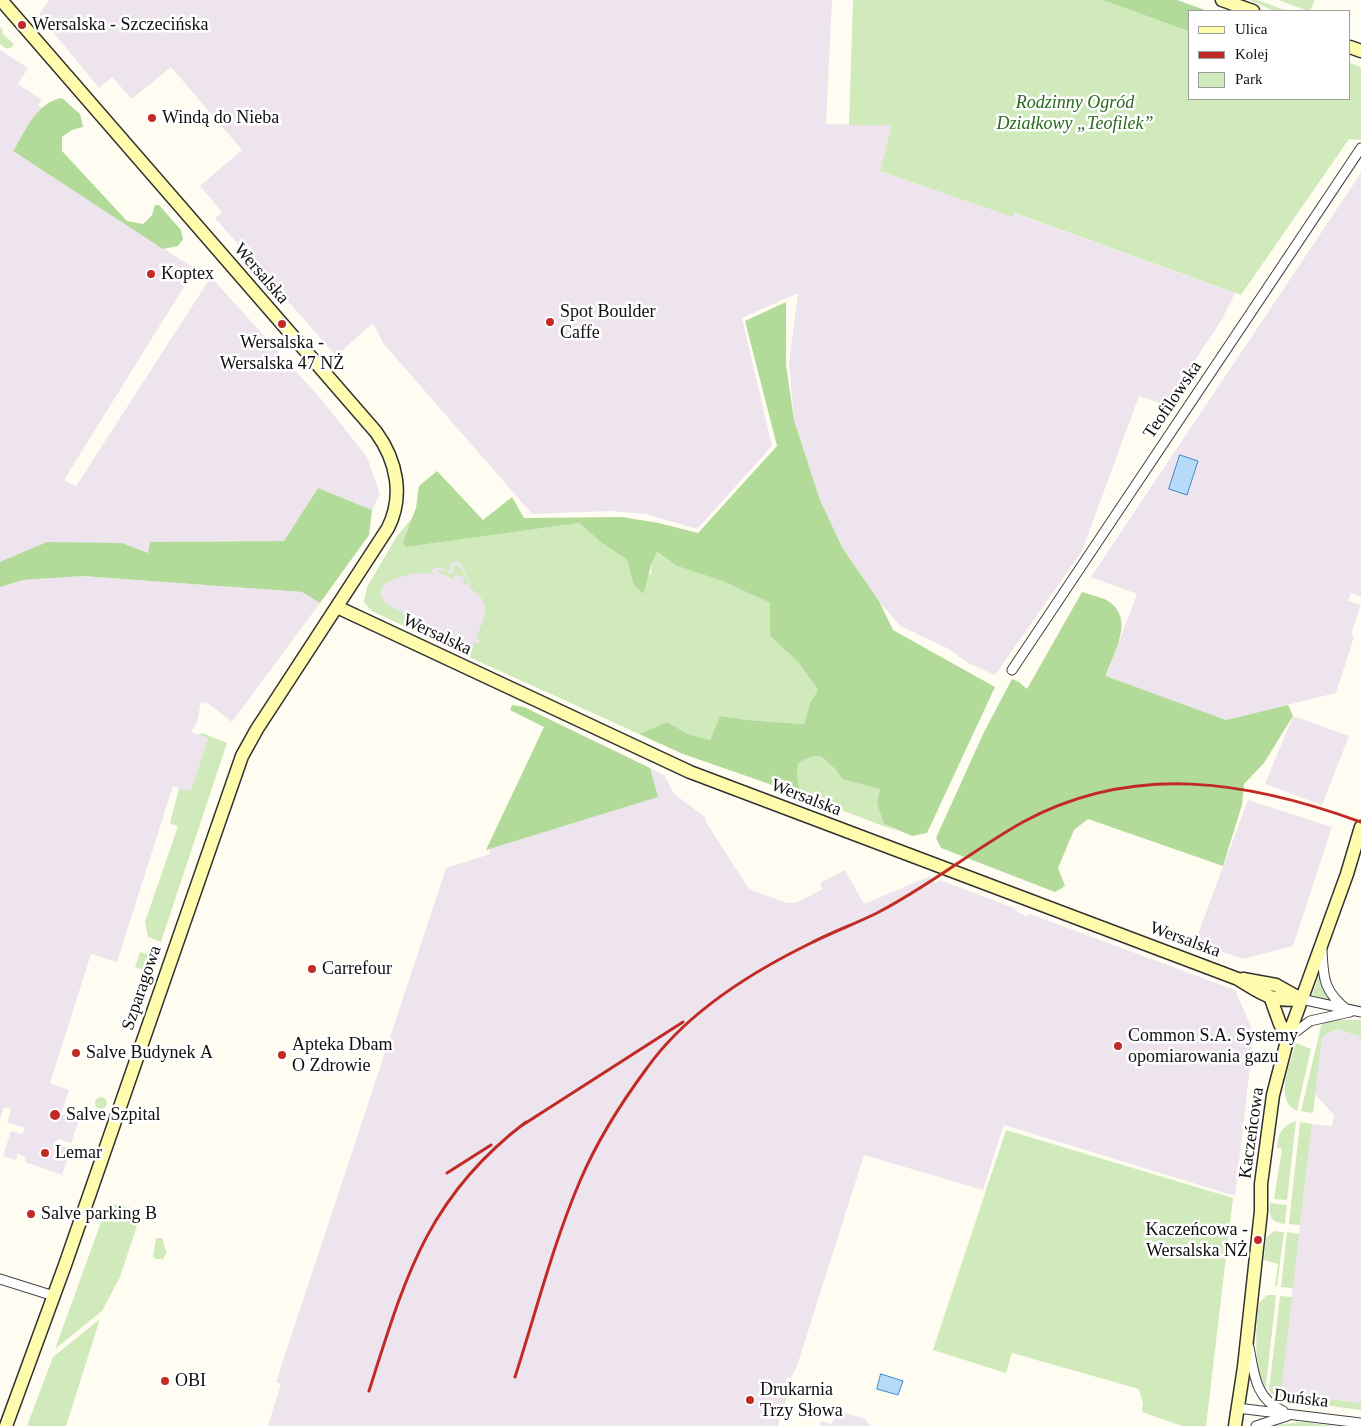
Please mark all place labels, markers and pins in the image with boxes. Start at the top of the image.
place label: Wersalska - Szczecińska [32,14,208,36]
marker: Wersalska - Szczecińska [16,19,28,31]
place label: Windą do Nieba [162,107,279,129]
marker: Windą do Nieba [146,112,158,124]
place label: Koptex [161,263,214,285]
marker: Koptex [145,268,157,280]
place label: Spot Boulder Caffe [560,301,656,344]
marker: Spot Boulder Caffe [544,316,556,328]
marker: Wersalska - Wersalska 47 NŻ [276,318,288,330]
place label: Wersalska - Wersalska 47 NŻ [220,332,344,374]
place label: Carrefour [322,958,392,980]
marker: Carrefour [306,963,318,975]
place label: Common S.A. Systemy opomiarowania gazu [1128,1025,1298,1068]
place label: Apteka Dbam O Zdrowie [292,1034,392,1076]
marker: Common S.A. Systemy opomiarowania gazu [1112,1040,1124,1052]
place label: Salve Budynek A [86,1042,213,1064]
marker: Salve Budynek A [70,1047,82,1059]
marker: Apteka Dbam O Zdrowie [276,1049,288,1061]
place label: Salve Szpital [66,1104,160,1126]
marker: Salve Szpital [48,1108,62,1122]
place label: Lemar [55,1142,102,1164]
marker: Lemar [39,1147,51,1159]
place label: Salve parking B [41,1203,157,1225]
marker: Salve parking B [25,1208,37,1220]
place label: Kaczeńcowa - Wersalska NŻ [1146,1219,1248,1262]
marker: Kaczeńcowa - Wersalska NŻ [1252,1234,1264,1246]
place label: OBI [175,1370,206,1392]
marker: OBI [159,1375,171,1387]
place label: Drukarnia Trzy Słowa [760,1379,843,1422]
marker: Drukarnia Trzy Słowa [744,1394,756,1406]

